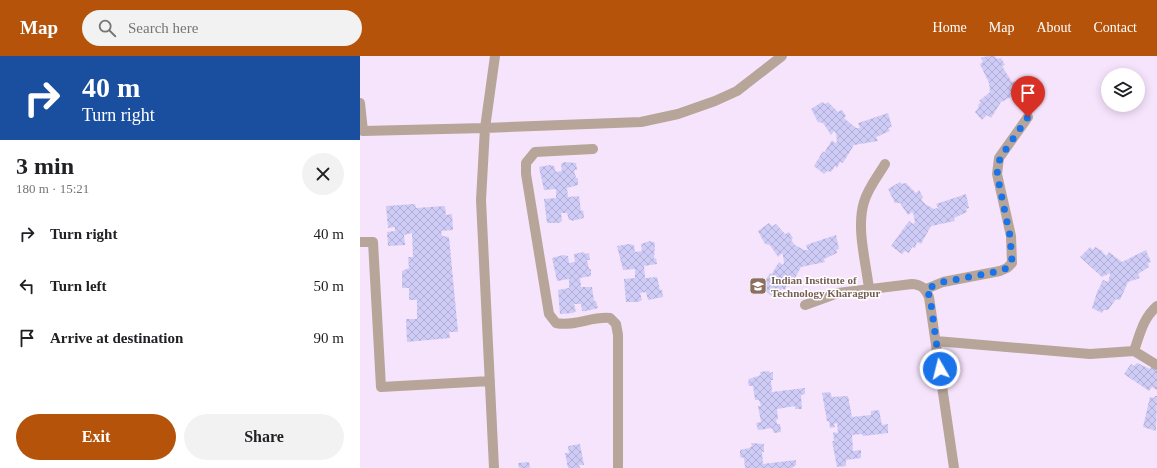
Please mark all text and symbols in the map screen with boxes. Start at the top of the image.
search box [82,10,362,46]
text: Map [20,17,58,38]
icon: search [96,17,118,39]
text: Search here [128,20,198,36]
text: Home [933,20,967,35]
text: Map [989,20,1014,35]
text: About [1036,20,1071,35]
text: Contact [1093,20,1137,35]
map controls [1101,68,1145,112]
button: layers [1101,68,1145,112]
icon: right [16,72,68,124]
text: 40 m [82,72,140,103]
pin [1011,76,1045,117]
icon: arrive [1017,82,1039,104]
text: Turn right [82,105,155,125]
text: 3 min [16,153,74,179]
button: close [302,153,344,195]
text: 180 m · 15:21 [16,181,89,196]
icon: right [16,223,38,245]
text: Turn right [50,226,117,242]
text: 40 m [314,226,344,242]
place label: Indian Institute of Technology Kharagpur [771,274,880,299]
icon: left [16,275,38,297]
school or university icon: Indian Institute of Technology Kharagpur [748,276,768,296]
text: Turn left [50,278,107,294]
text: 50 m [314,278,344,294]
icon: arrive [16,327,38,349]
text: Arrive at destination [50,330,183,346]
text: 90 m [314,330,344,346]
position arrow [919,348,961,390]
button: Exit [16,414,176,460]
button: Share [184,414,344,460]

